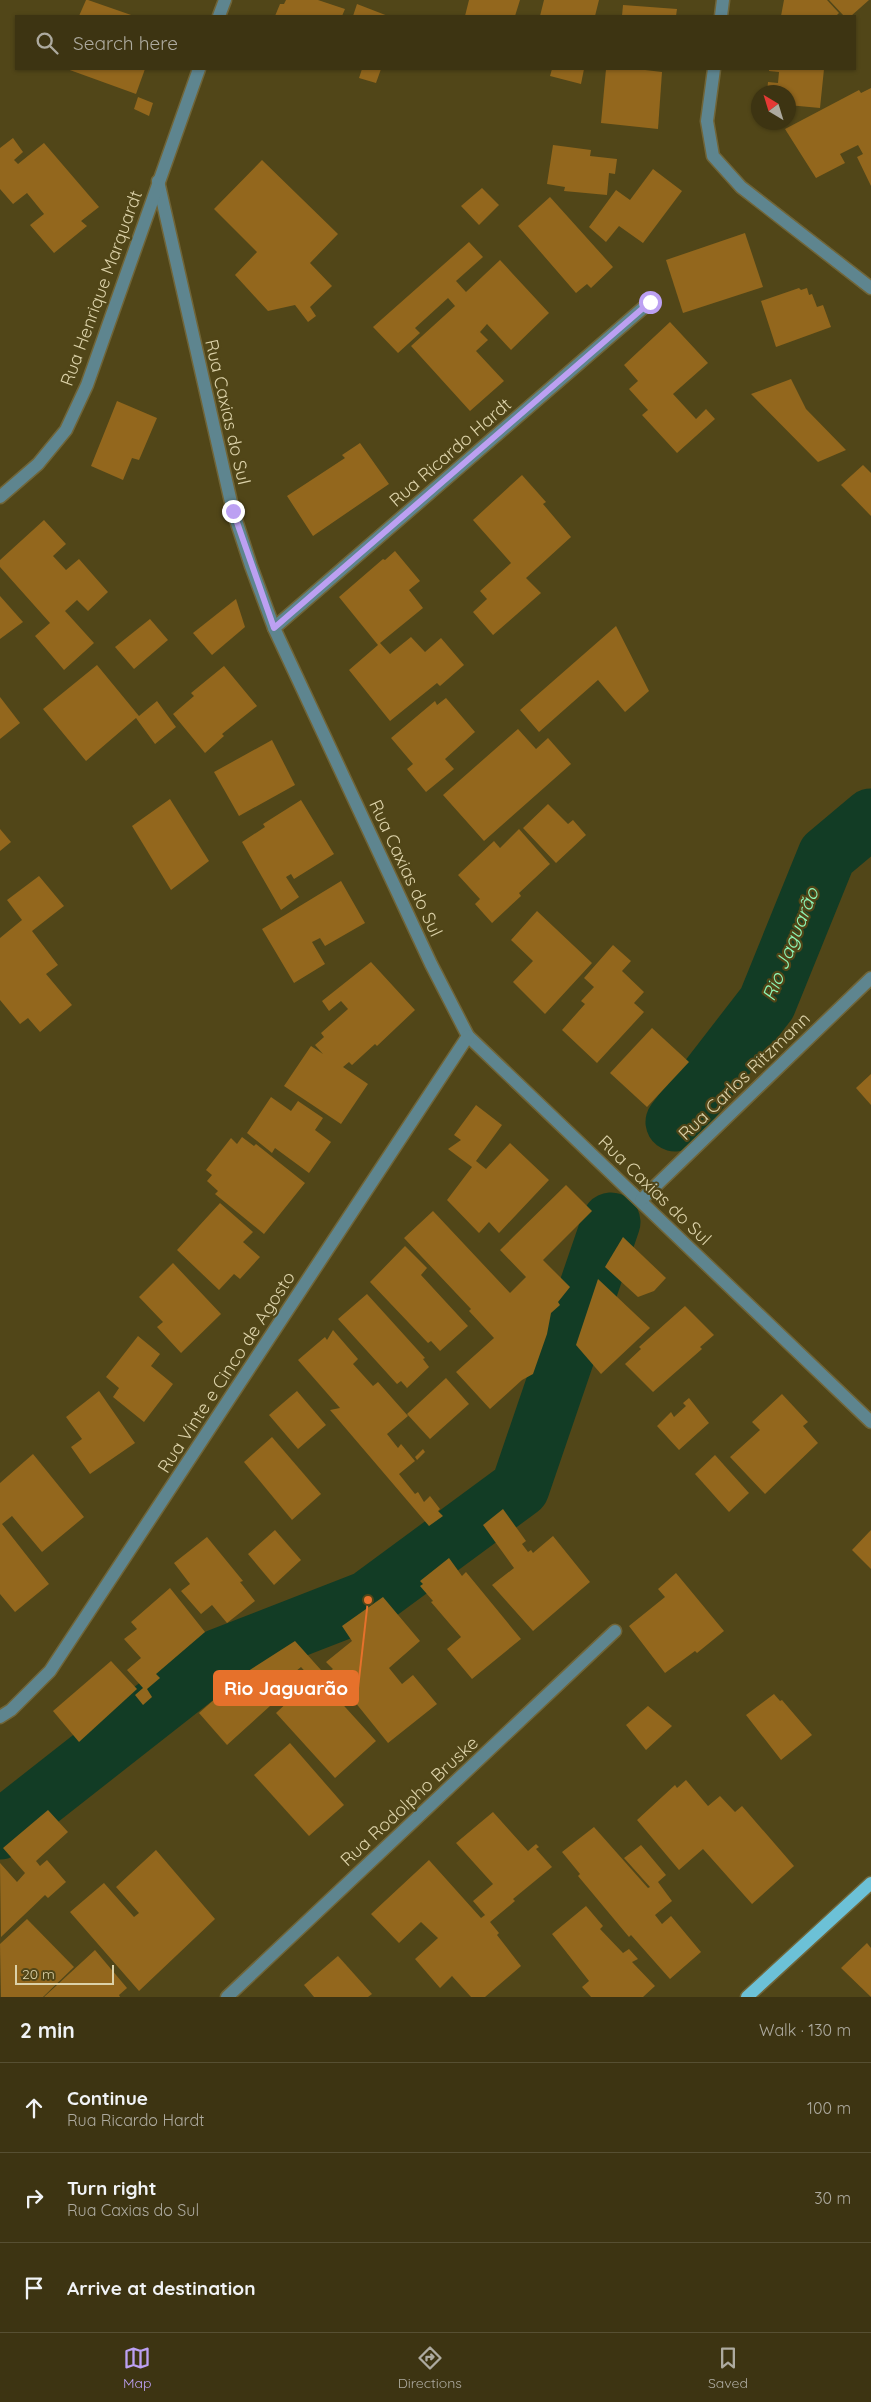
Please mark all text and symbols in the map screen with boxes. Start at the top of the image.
search box [15,15,856,70]
icon: search [33,29,61,57]
text: Search here [73,31,178,55]
north arrow [751,85,796,130]
street label: Rua Henrique Marquardt [55,187,147,389]
route start [639,291,662,314]
street label: Rua Caxias do Sul [200,337,256,487]
street label: Rua Ricardo Hardt [384,393,516,511]
route end [222,500,245,523]
street label: Rua Caxias do Sul [364,796,448,940]
water label: Rio Jaguarão [756,882,824,1004]
street label: Rua Carlos Ritzmann [673,1007,815,1145]
street label: Rua Caxias do Sul [594,1130,716,1250]
street label: Rua Vinte e Cinco de Agosto [152,1267,300,1477]
callout: Rio Jaguarão [214,1671,358,1705]
text: Rio Jaguarão [224,1676,348,1700]
street label: Rua Rodolpho Bruske [335,1731,483,1871]
scale bar [15,1962,114,1985]
text: 20 m [22,1965,55,1983]
text: 2 min [20,2017,75,2043]
text: Walk · 130 m [759,2020,851,2040]
text: Continue [67,2086,148,2110]
icon: ahead [20,2094,48,2122]
text: 100 m [807,2098,851,2118]
text: Rua Ricardo Hardt [67,2110,205,2130]
text: Turn right [67,2176,156,2200]
icon: right [20,2184,48,2212]
text: 30 m [814,2188,851,2208]
text: Rua Caxias do Sul [67,2200,199,2220]
icon: arrive [20,2274,48,2302]
text: Arrive at destination [67,2276,256,2300]
tab: Map [123,2344,152,2392]
tab: Directions [398,2344,462,2392]
tab: Saved [708,2344,748,2392]

